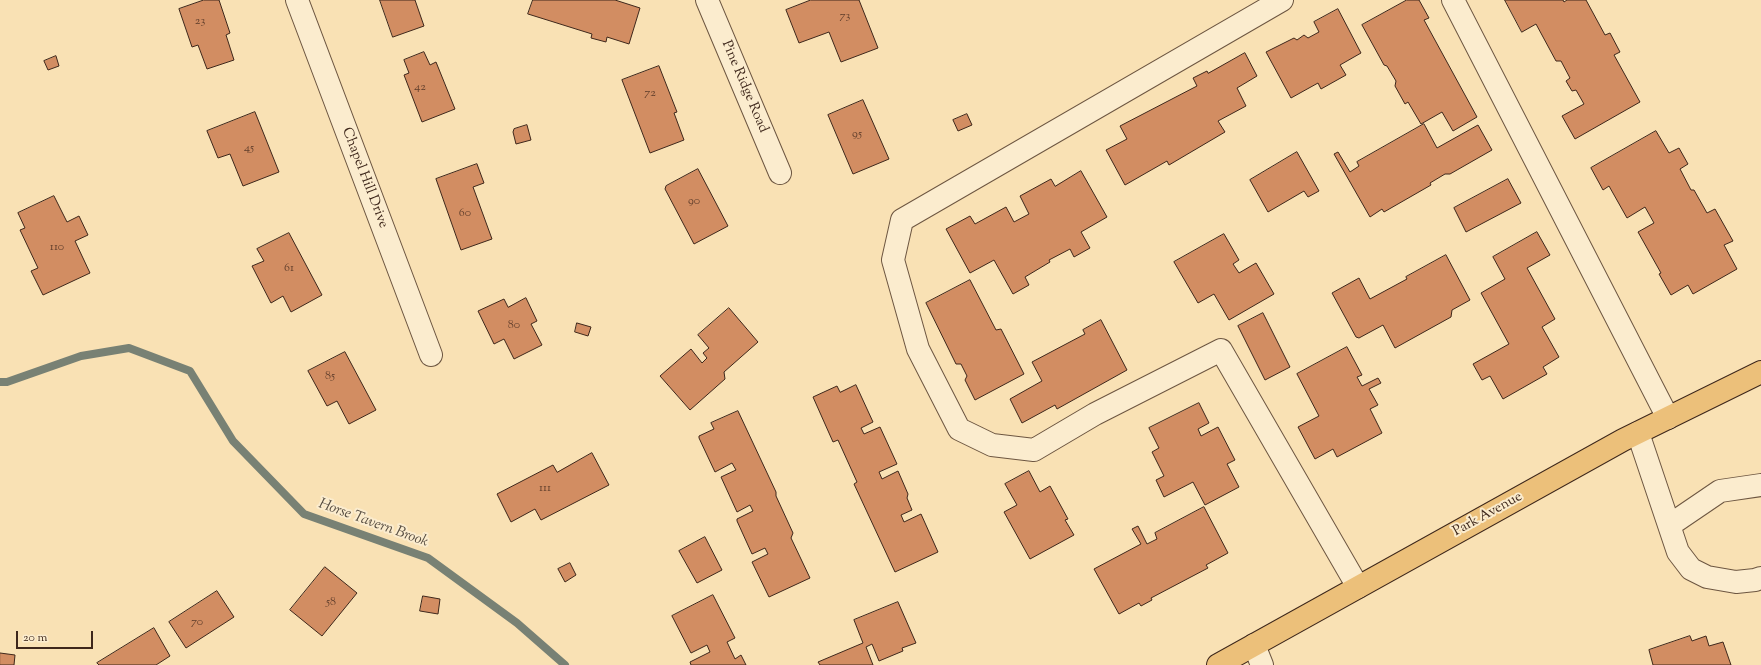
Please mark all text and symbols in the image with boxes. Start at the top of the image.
house number: 73 [840,10,850,24]
house number: 23 [195,15,205,29]
street label: Pine Ridge Road [717,38,771,136]
house number: 42 [414,81,426,95]
house number: 72 [644,87,656,101]
street label: Chapel Hill Drive [337,125,391,231]
house number: 95 [852,128,862,142]
house number: 45 [244,142,254,156]
house number: 90 [688,195,700,209]
house number: 60 [459,207,471,221]
house number: 110 [50,241,64,255]
house number: 61 [284,262,294,276]
house number: 80 [508,319,520,333]
house number: 85 [325,370,335,384]
house number: 111 [539,482,551,496]
street label: Park Avenue [1450,489,1526,541]
water label: Horse Tavern Brook [316,496,430,552]
house number: 58 [326,596,336,610]
house number: 70 [191,616,203,630]
scale bar [18,623,95,649]
text: 20 m [23,629,47,647]

